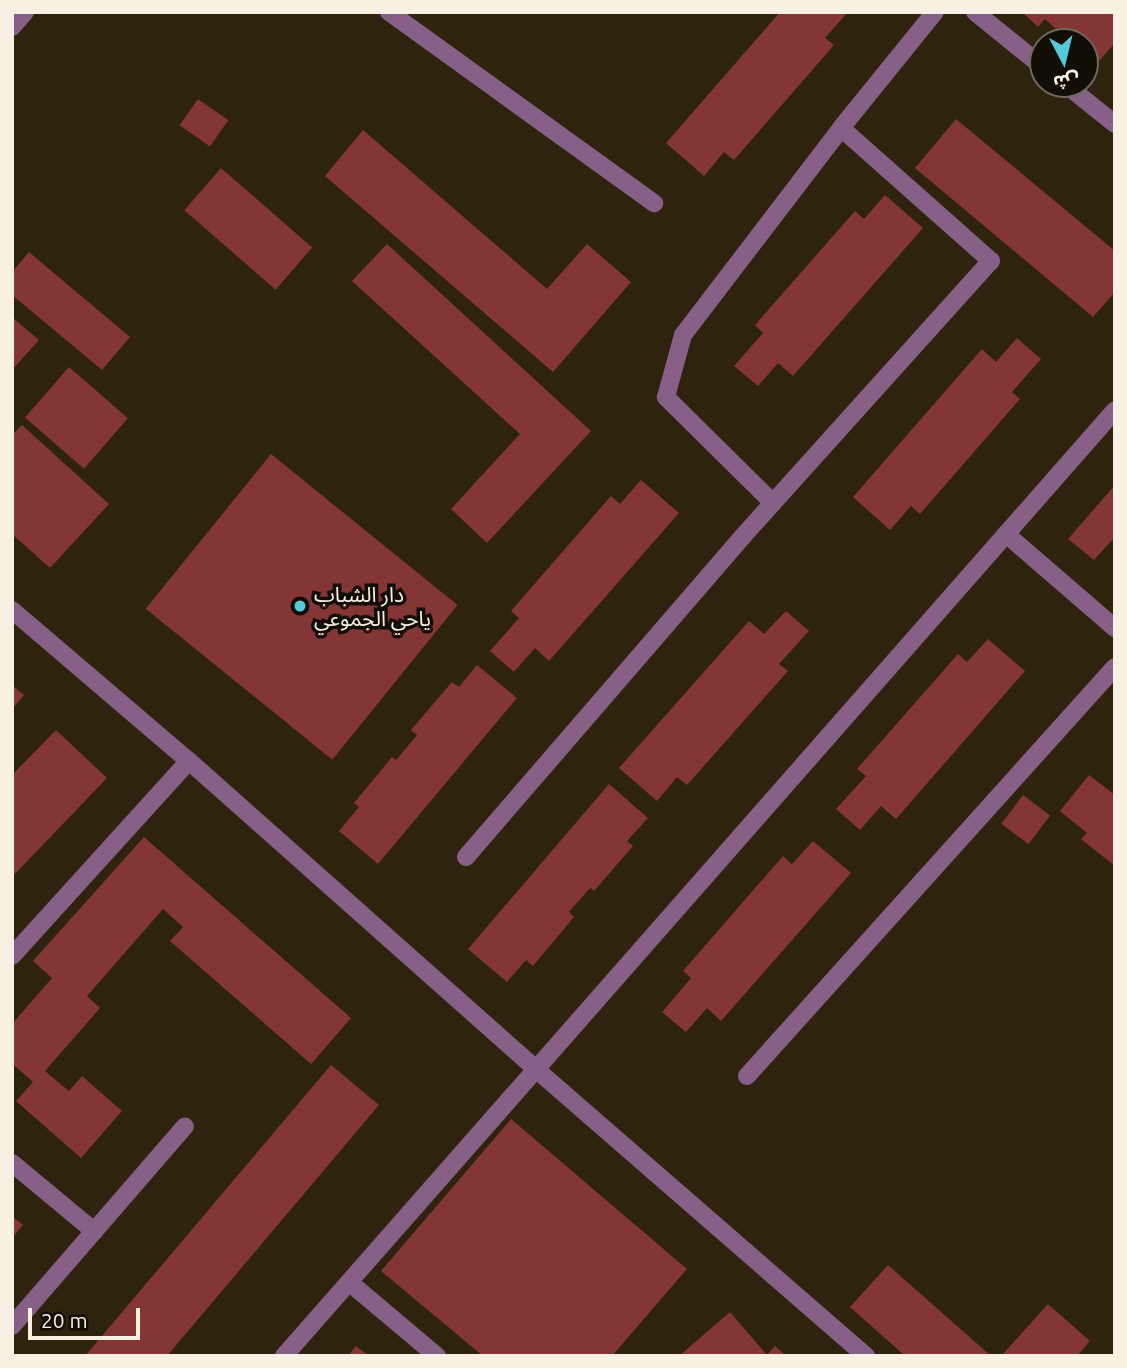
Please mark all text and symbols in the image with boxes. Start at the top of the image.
north arrow [1029,28,1099,98]
text: ش [1052,69,1081,94]
place label: دار الشباب ياحي الجموعي [314,581,431,631]
marker: دار الشباب ياحي الجموعي [292,598,308,614]
scale bar [32,1294,144,1338]
text: 20 m [41,1308,88,1332]

